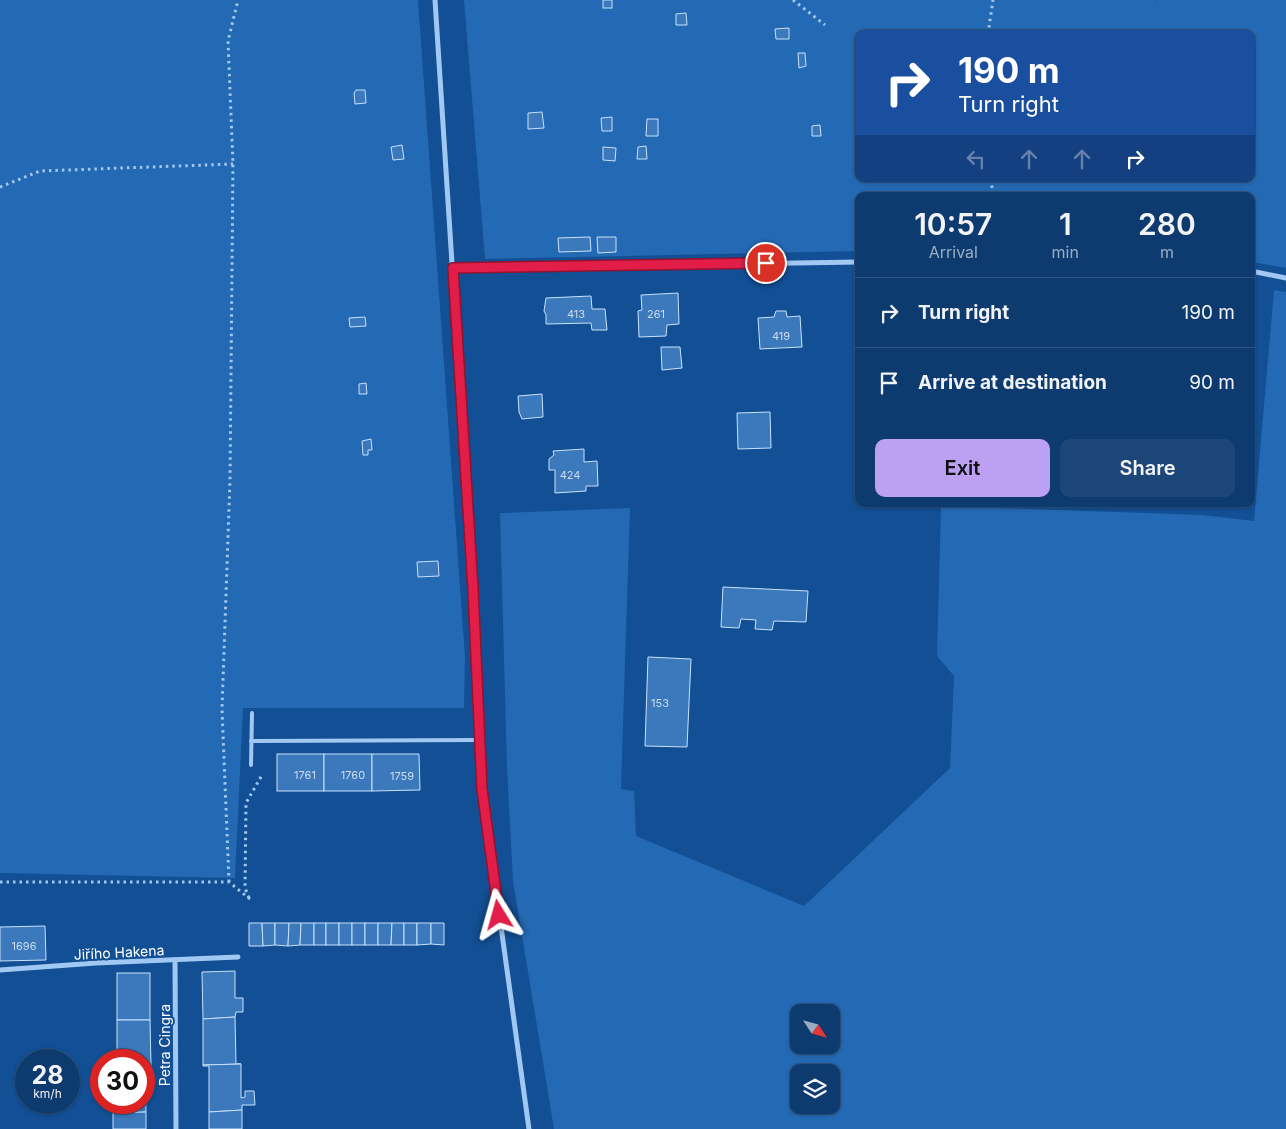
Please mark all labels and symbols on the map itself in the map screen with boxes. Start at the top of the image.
pin [745,242,787,284]
house number: 413 [567,307,585,321]
house number: 261 [647,307,665,321]
house number: 419 [772,329,790,343]
house number: 424 [560,468,580,482]
house number: 153 [651,696,669,710]
house number: 1761 [294,768,316,782]
house number: 1760 [341,768,365,782]
house number: 1759 [390,769,414,783]
position arrow [472,888,524,940]
house number: 1696 [12,939,37,953]
street label: Jiřího Hakena [73,941,165,963]
street label: Petra Cingra [156,1004,173,1086]
north arrow [790,1004,840,1054]
speed limit sign: 30 [90,1049,155,1114]

